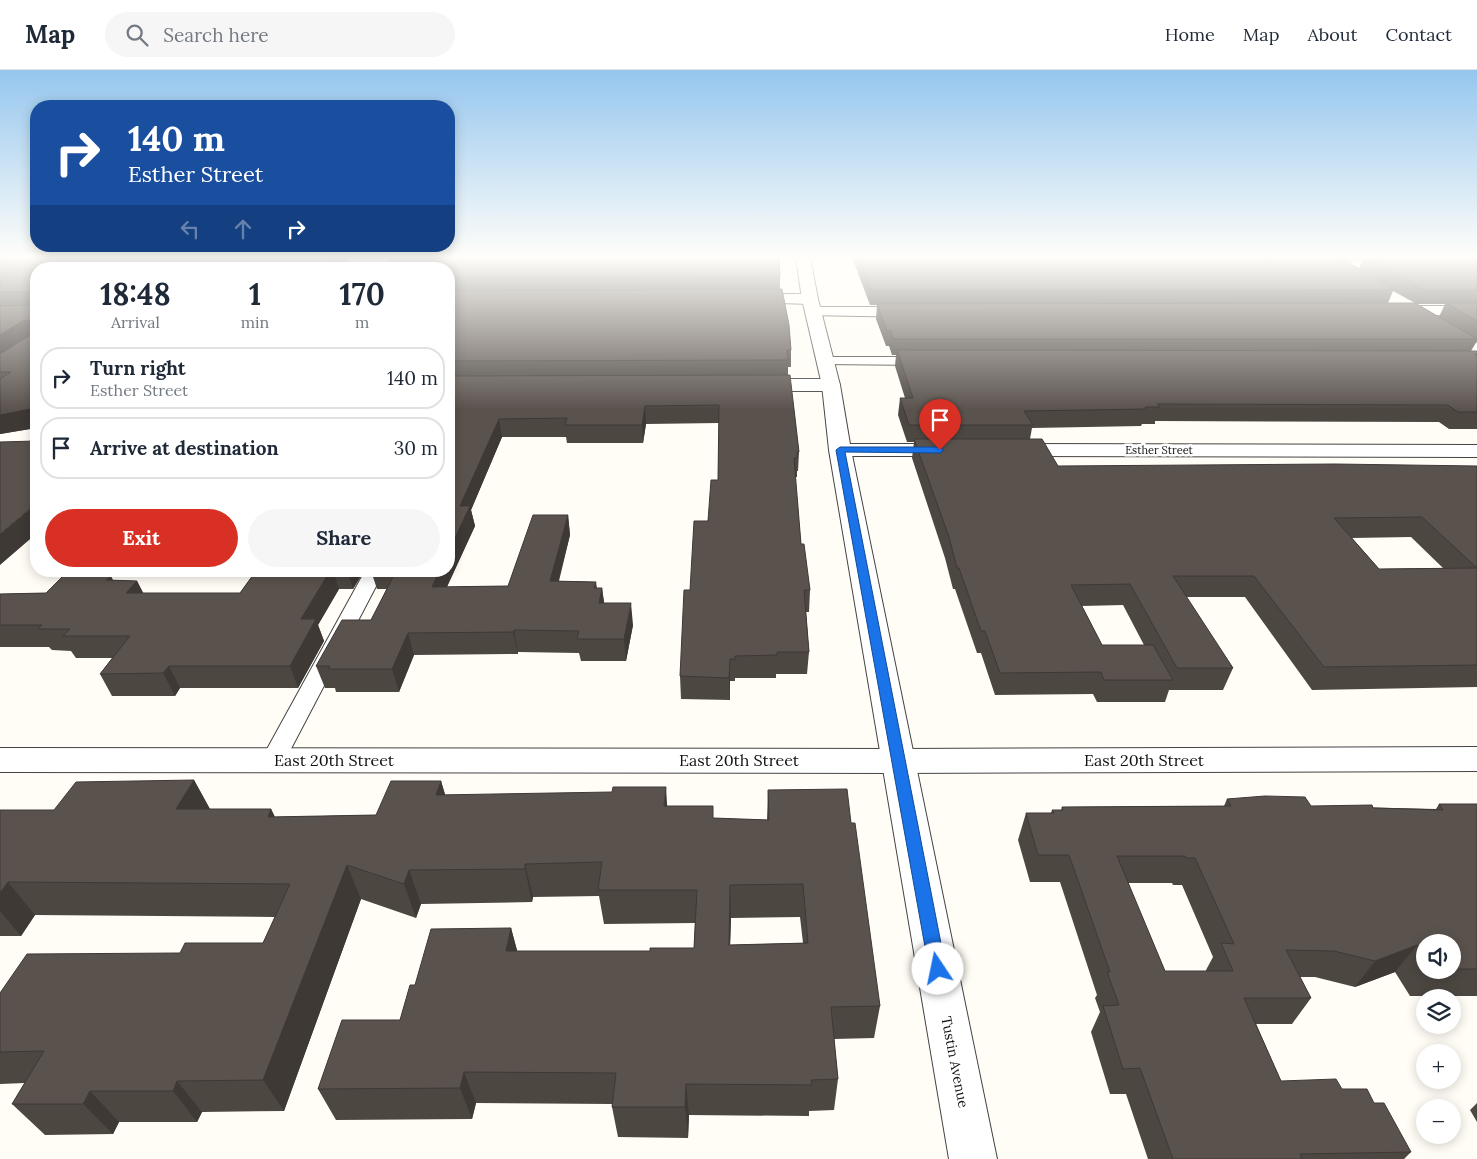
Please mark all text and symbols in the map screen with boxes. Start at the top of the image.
search box [105,12,455,57]
text: Map [25,19,75,50]
icon: search [123,21,151,49]
text: Search here [163,23,269,47]
text: Home [1165,23,1215,46]
text: Map [1243,23,1279,46]
text: About [1307,23,1357,46]
text: Contact [1385,23,1452,46]
text: 140 m [128,116,225,161]
icon: right [45,120,110,185]
text: Esther Street [128,160,263,188]
icon: left [176,215,204,243]
icon: ahead [229,215,257,243]
icon: right [282,215,310,243]
text: 18:48 [100,275,171,313]
text: 1 [249,275,261,313]
text: 170 [339,275,385,313]
text: Arrival [111,312,160,332]
text: min [241,312,269,332]
text: m [355,312,369,332]
text: Turn right [90,356,186,380]
icon: right [47,364,75,392]
text: 140 m [387,366,438,390]
text: Esther Street [90,380,188,400]
pin [919,399,961,450]
icon: arrive [926,406,954,434]
icon: arrive [47,434,75,462]
text: Arrive at destination [90,436,279,460]
text: 30 m [394,436,438,460]
street label: Esther Street [1125,443,1194,457]
button: Exit [45,509,238,567]
button: Share [248,509,440,567]
street label: East 20th Street [274,750,395,770]
street label: East 20th Street [679,750,800,770]
street label: East 20th Street [1084,750,1205,770]
map controls [1416,934,1461,1144]
button: sound [1416,934,1461,979]
position arrow [911,942,963,994]
button: layers [1416,989,1461,1034]
street label: Tustin Avenue [937,1015,973,1110]
button: + [1416,1044,1461,1089]
button: − [1416,1099,1461,1144]

